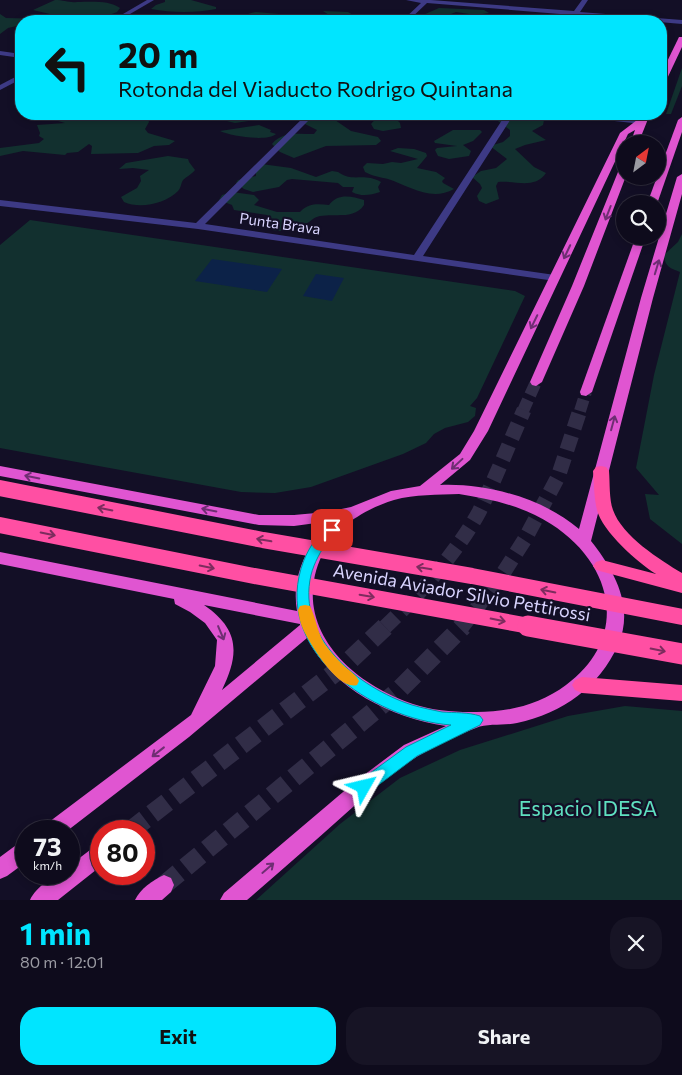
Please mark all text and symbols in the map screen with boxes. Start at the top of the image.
text: 20 m [118,32,198,75]
icon: left [35,35,100,100]
text: Rotonda del Viaducto Rodrigo Quintana [118,75,513,102]
north arrow [616,135,666,185]
map controls [616,135,666,245]
button: search [616,195,666,245]
one-way arrow [602,205,612,220]
street label: Punta Brava [238,208,322,238]
one-way arrow [562,244,571,259]
one-way arrow [652,259,662,275]
one-way arrow [529,314,538,329]
one-way arrow [609,416,618,432]
one-way arrow [450,458,463,470]
one-way arrow [24,471,40,481]
one-way arrow [97,504,113,513]
one-way arrow [201,505,217,515]
pin [311,509,353,551]
icon: arrive [318,516,346,544]
one-way arrow [39,530,55,540]
one-way arrow [257,535,273,545]
street label: Avenida Aviador Silvio Pettirossi [332,558,592,626]
one-way arrow [199,563,215,572]
one-way arrow [417,563,433,573]
one-way arrow [541,586,557,595]
one-way arrow [358,592,374,602]
one-way arrow [490,615,506,625]
one-way arrow [217,625,226,640]
one-way arrow [649,645,665,655]
one-way arrow [152,747,165,758]
position arrow [337,760,389,812]
park label: Espacio IDESA [519,795,657,820]
speed limit sign: 80 [90,820,155,885]
text: 73 [33,831,62,861]
text: km/h [33,858,62,872]
one-way arrow [262,863,275,874]
text: 1 min [20,914,91,951]
button: close [610,917,662,969]
text: 80 m · 12:01 [20,952,104,971]
button: Exit [20,1007,336,1065]
button: Share [346,1007,662,1065]

